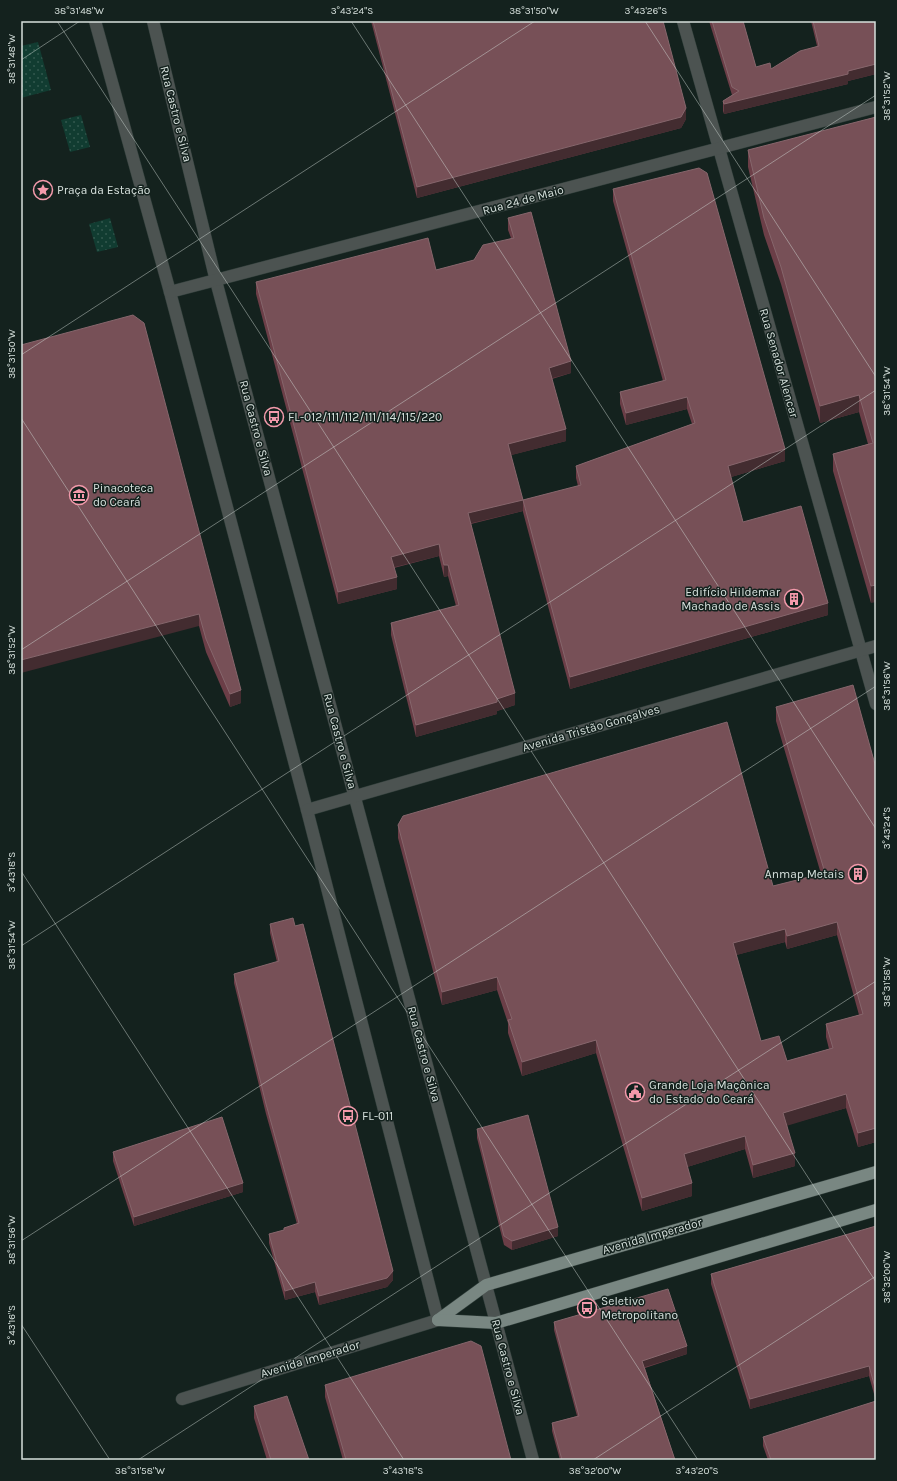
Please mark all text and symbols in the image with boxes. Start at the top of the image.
text: 38°31'48"W [54,5,104,17]
text: 3°43'24"S [331,5,373,17]
text: 38°31'50"W [509,5,559,17]
text: 3°43'26"S [625,5,667,17]
text: 38°31'48"W [6,34,18,84]
street label: Rua Castro e Silva [157,65,195,163]
text: 38°31'52"W [881,71,893,121]
place icon: Praça da Estação [32,179,54,201]
street label: Rua 24 de Maio [481,182,565,218]
place label: Praça da Estação [57,183,150,197]
street label: Rua Senador Alencar [757,307,801,420]
text: 38°31'50"W [6,329,18,379]
text: 38°31'54"W [881,366,893,416]
street label: Rua Castro e Silva [236,379,276,477]
bus stop icon: FL-012/111/112/111/114/115/220 [263,406,285,428]
place label: FL-012/111/112/111/114/115/220 [288,410,442,424]
place label: Pinacoteca do Ceará [93,481,153,509]
museum icon: Pinacoteca do Ceará [68,484,90,506]
place label: Edifício Hildemar Machado de Assis [681,585,781,613]
building icon: Edifício Hildemar Machado de Assis [783,588,805,610]
text: 38°31'52"W [6,625,18,675]
text: 38°31'56"W [881,661,893,711]
street label: Rua Castro e Silva [320,692,360,790]
street label: Avenida Tristão Gonçalves [521,702,661,754]
text: 3°43'24"S [881,807,893,849]
text: 3°43'18"S [6,852,18,892]
building icon: Anmap Metais [847,863,869,885]
place label: Anmap Metais [765,867,844,881]
text: 38°31'54"W [6,920,18,970]
text: 38°31'58"W [881,957,893,1007]
street label: Rua Castro e Silva [404,1005,444,1103]
place label: Grande Loja Maçônica do Estado do Ceará [649,1078,770,1106]
public building icon: Grande Loja Maçônica do Estado do Ceará [624,1081,646,1103]
bus stop icon: FL-011 [337,1105,359,1127]
place label: FL-011 [362,1109,393,1123]
text: 38°31'56"W [6,1215,18,1265]
street label: Avenida Imperador [601,1215,704,1257]
text: 38°32'00"W [881,1251,893,1303]
place label: Seletivo Metropolitano [601,1294,678,1322]
bus stop icon: Seletivo Metropolitano [576,1297,598,1319]
text: 3°43'16"S [6,1305,18,1345]
street label: Rua Castro e Silva [488,1318,528,1416]
street label: Avenida Imperador [259,1337,362,1381]
text: 38°31'58"W [115,1465,165,1477]
text: 3°43'18"S [383,1465,423,1477]
text: 38°32'00"W [569,1465,621,1477]
text: 3°43'20"S [676,1465,718,1477]

